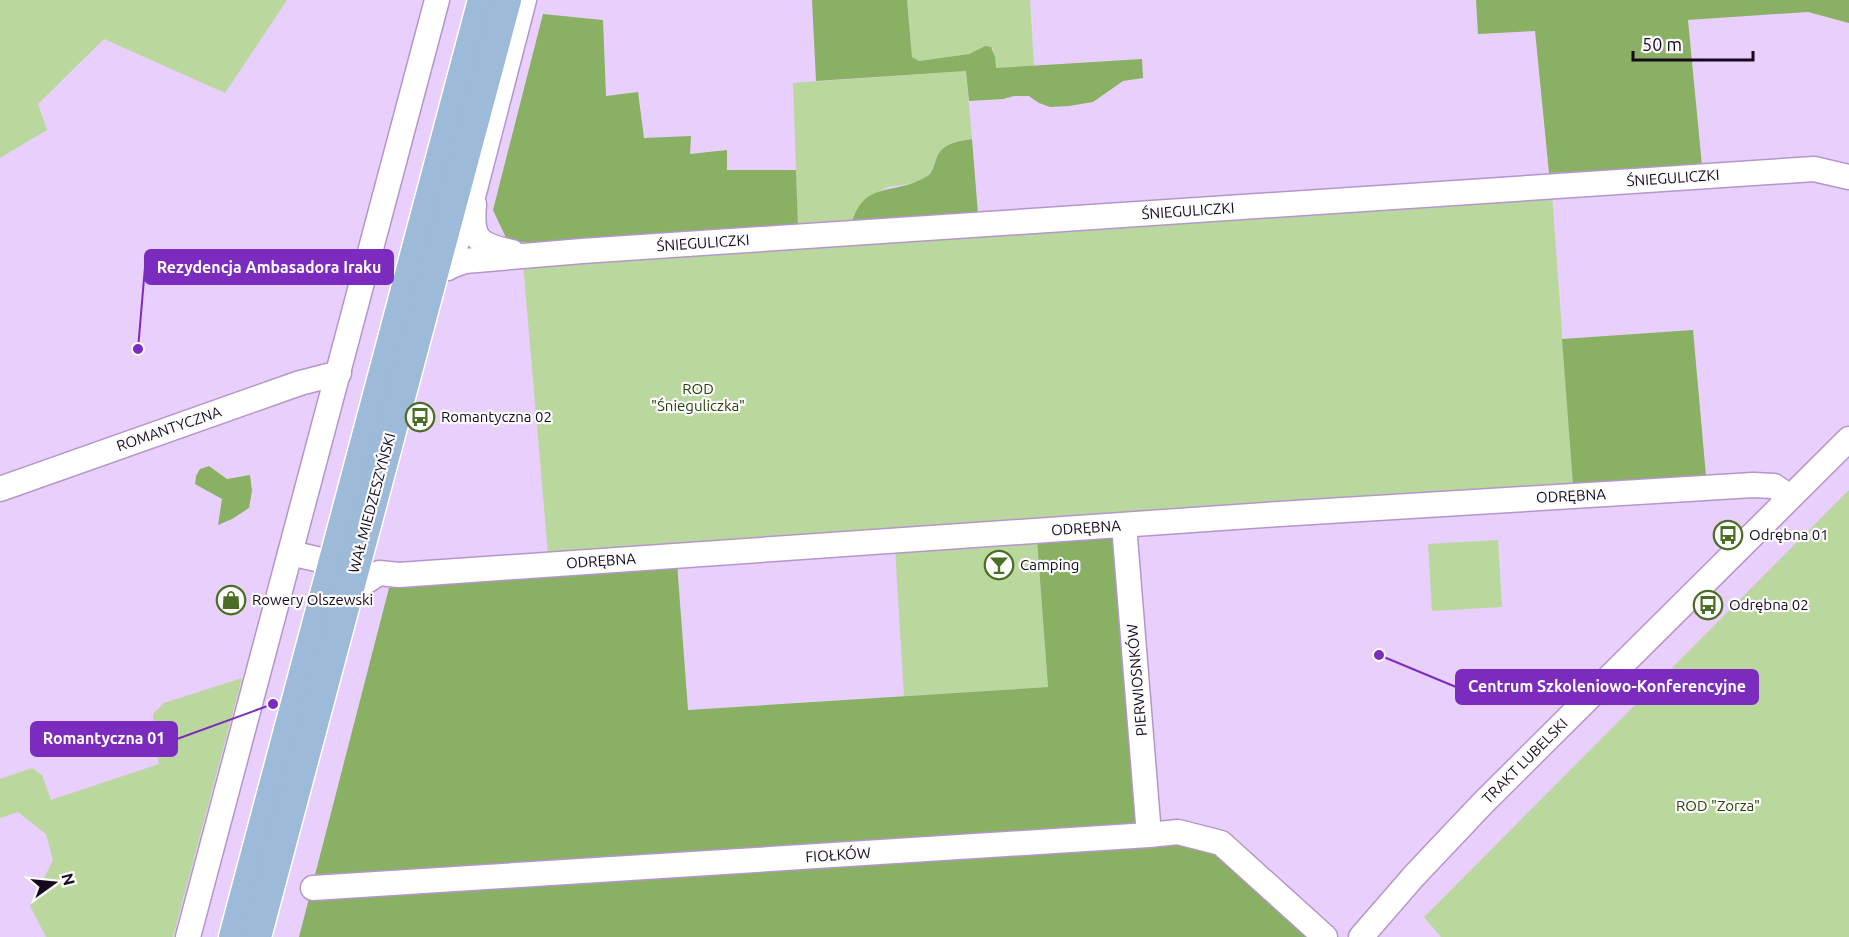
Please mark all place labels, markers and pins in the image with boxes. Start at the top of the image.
callout: Rezydencja Ambasadora Iraku [145,250,393,284]
bus stop icon: Romantyczna 02 [404,401,436,433]
place label: Romantyczna 02 [441,408,552,425]
bus stop icon: Odrębna 01 [1712,519,1744,551]
place label: Odrębna 01 [1749,526,1829,543]
bar icon: Camping [983,549,1015,581]
place label: Camping [1020,556,1079,573]
shop icon: Rowery Olszewski [215,584,247,616]
bus stop icon: Odrębna 02 [1692,589,1724,621]
place label: Rowery Olszewski [252,591,373,608]
place label: Odrębna 02 [1729,596,1809,613]
callout: Centrum Szkoleniowo-Konferencyjne [1456,670,1758,704]
callout: Romantyczna 01 [31,722,177,756]

